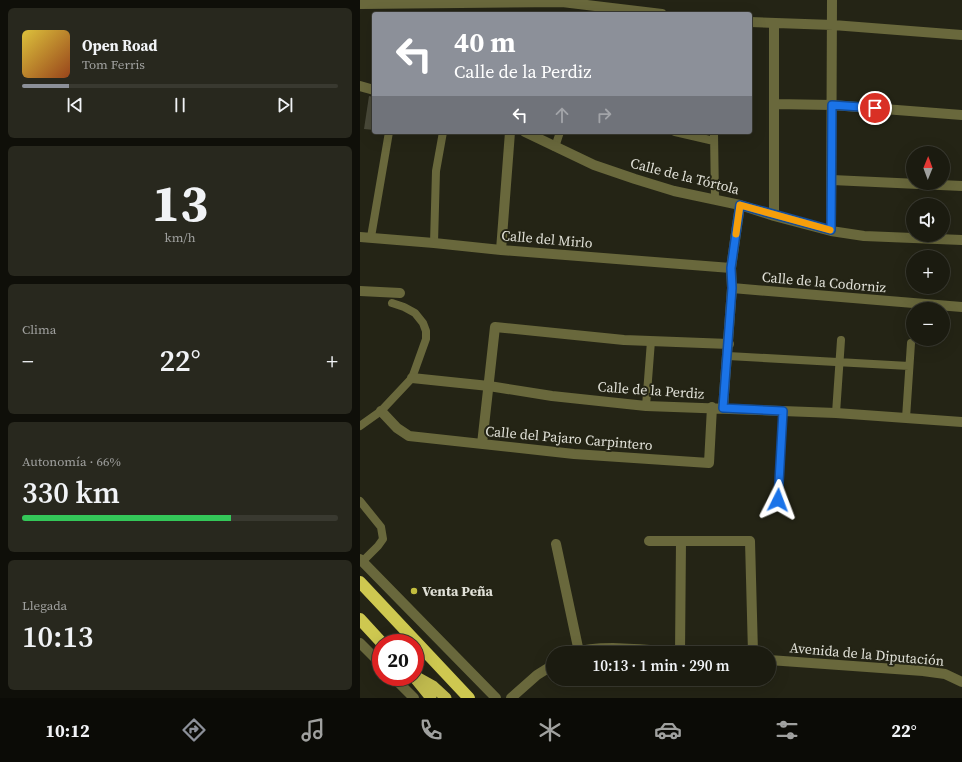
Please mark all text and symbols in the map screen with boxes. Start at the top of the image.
text: 40 m [454,23,516,61]
icon: left [388,28,440,80]
text: Open Road [82,35,157,56]
text: Tom Ferris [82,56,145,73]
text: Calle de la Perdiz [454,59,591,84]
pin [858,91,892,125]
icon: previous [64,94,86,116]
icon: pause [169,94,191,116]
icon: next [274,94,296,116]
icon: arrive [864,97,886,119]
icon: left [509,104,531,126]
icon: ahead [551,104,573,126]
icon: right [593,104,615,126]
north arrow [906,146,950,190]
map controls [906,146,950,346]
street label: Calle de la Tórtola [628,153,742,199]
text: 13 [152,167,208,238]
button: sound [906,198,950,242]
street label: Calle del Mirlo [501,225,594,253]
text: km/h [165,229,195,246]
button: + [906,250,950,294]
street label: Calle de la Codorniz [761,267,888,297]
button: − [906,302,950,346]
text: Clima [22,321,56,338]
text: 22° [159,340,201,381]
text: − [22,346,34,376]
text: + [326,346,338,376]
street label: Calle de la Perdiz [597,376,706,404]
street label: Calle del Pajaro Carpintero [485,421,654,455]
text: Autonomía · 66% [22,453,121,470]
text: 330 km [22,472,120,513]
position arrow [757,479,799,521]
place label: Venta Peña [422,581,493,601]
marker: Venta Peña [409,586,419,596]
text: Llegada [22,597,67,614]
text: 10:13 [22,616,93,657]
speed limit sign: 20 [372,634,424,686]
street label: Avenida de la Diputación [789,637,946,671]
text: 10:13 · 1 min · 290 m [593,655,729,676]
icon: directions [180,716,208,744]
icon: music [299,716,327,744]
icon: phone [417,716,445,744]
icon: climate [536,716,564,744]
icon: car [654,716,682,744]
icon: filters [773,716,801,744]
text: 10:12 [45,718,90,743]
text: 22° [891,718,917,743]

